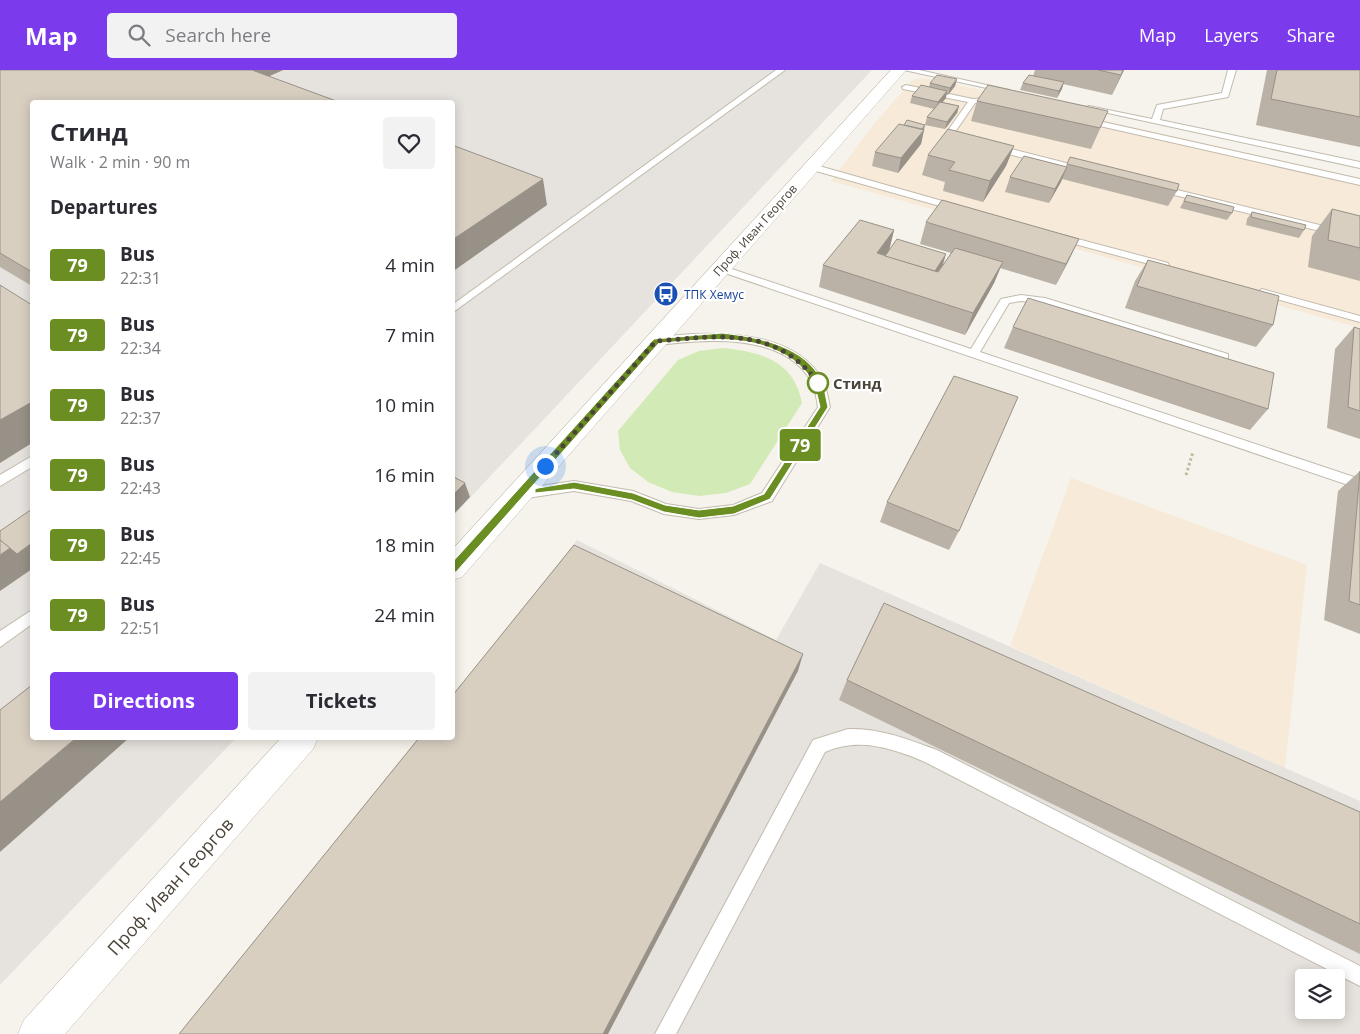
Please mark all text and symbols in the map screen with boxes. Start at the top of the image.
search box [107,13,457,58]
text: Map [25,19,77,52]
icon: search [125,21,153,49]
text: Search here [165,22,271,48]
text: Map [1139,23,1176,47]
text: Layers [1204,23,1259,47]
text: Share [1287,23,1335,47]
text: Стинд [50,115,128,148]
button: heart [383,117,435,169]
text: Walk · 2 min · 90 m [50,151,190,173]
street label: Проф. Иван Георгов [709,180,801,280]
text: Departures [50,194,157,220]
text: Bus [120,241,155,267]
text: 4 min [385,252,435,278]
text: 79 [67,253,88,277]
text: 22:31 [120,267,161,289]
bus stop icon: ТПК Хемус [653,281,679,307]
place label: ТПК Хемус [684,286,744,303]
text: Bus [120,311,155,337]
text: 7 min [385,322,435,348]
text: 79 [67,323,88,347]
text: 22:34 [120,337,161,359]
marker: Стинд [807,372,829,394]
place label: Стинд [833,373,882,393]
text: Bus [120,381,155,407]
text: 10 min [374,392,435,418]
text: 79 [67,393,88,417]
text: 22:37 [120,407,161,429]
line badge: 79 [778,429,822,461]
text: 79 [790,433,810,457]
text: Bus [120,451,155,477]
your location [533,454,558,479]
text: 16 min [374,462,435,488]
text: 79 [67,463,88,487]
text: 22:43 [120,477,161,499]
text: Bus [120,521,155,547]
text: 18 min [374,532,435,558]
text: 79 [67,533,88,557]
text: 22:45 [120,547,161,569]
text: Bus [120,591,155,617]
text: 24 min [374,602,435,628]
text: 79 [67,603,88,627]
text: 22:51 [120,617,161,639]
button: Directions [50,672,238,730]
button: Tickets [248,672,435,730]
street label: Проф. Иван Георгов [102,812,238,960]
map controls [1295,969,1345,1019]
button: layers [1295,969,1345,1019]

